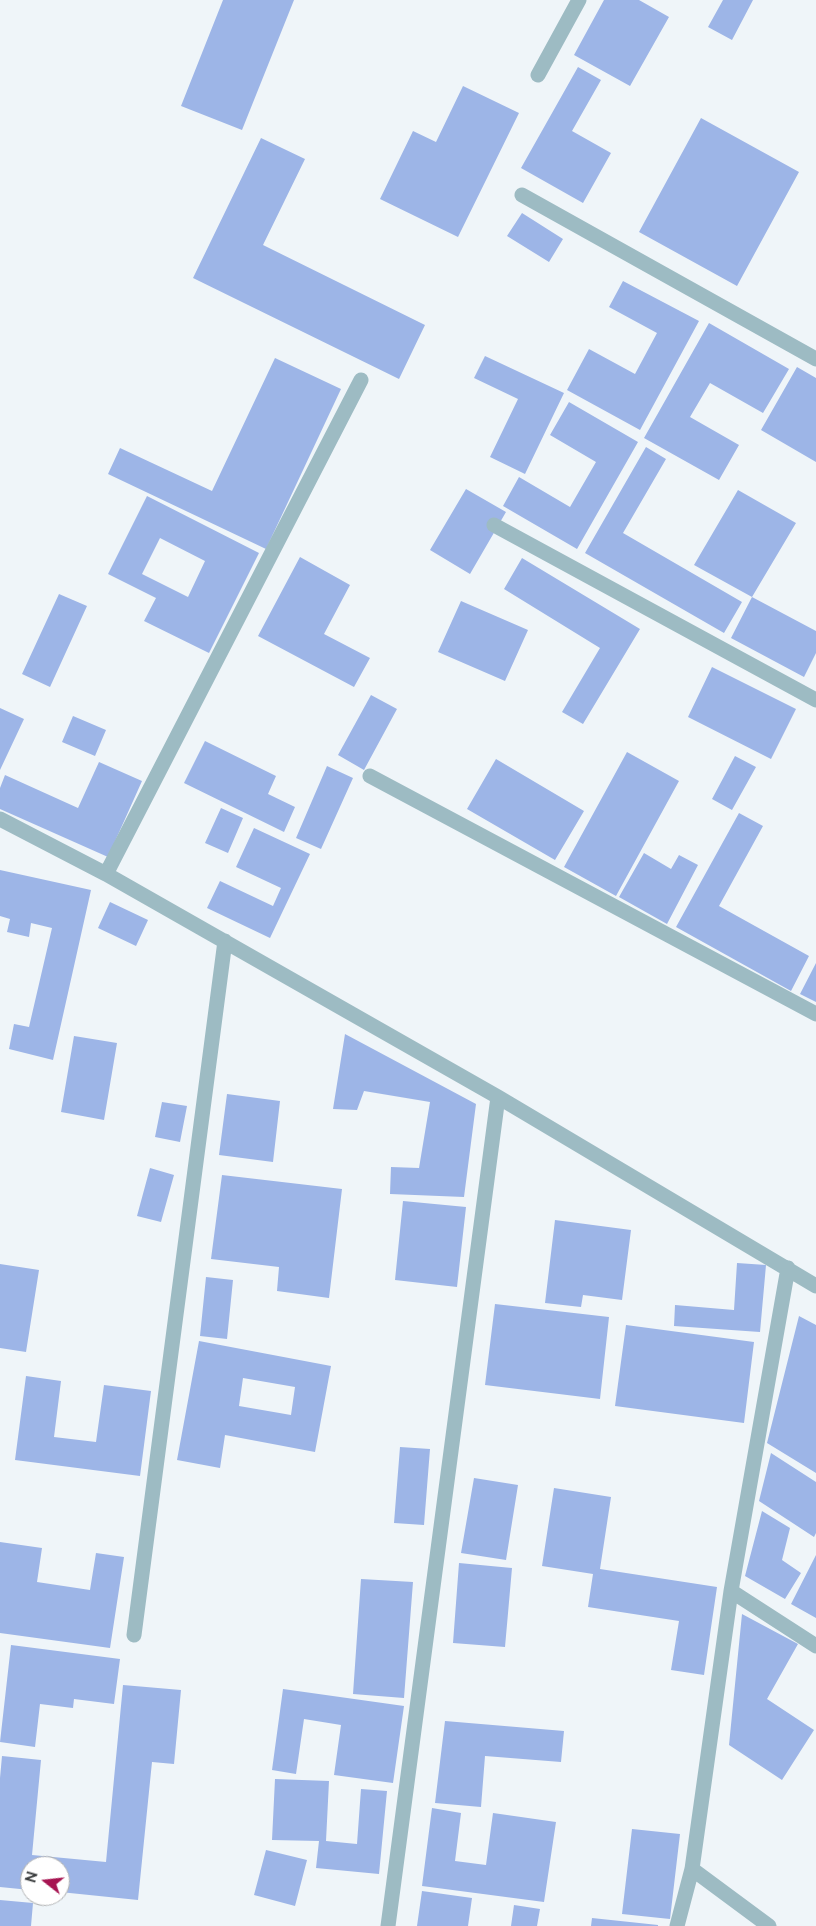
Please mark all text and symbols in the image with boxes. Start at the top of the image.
north arrow [20,1856,70,1906]
text: N [22,1870,41,1884]

